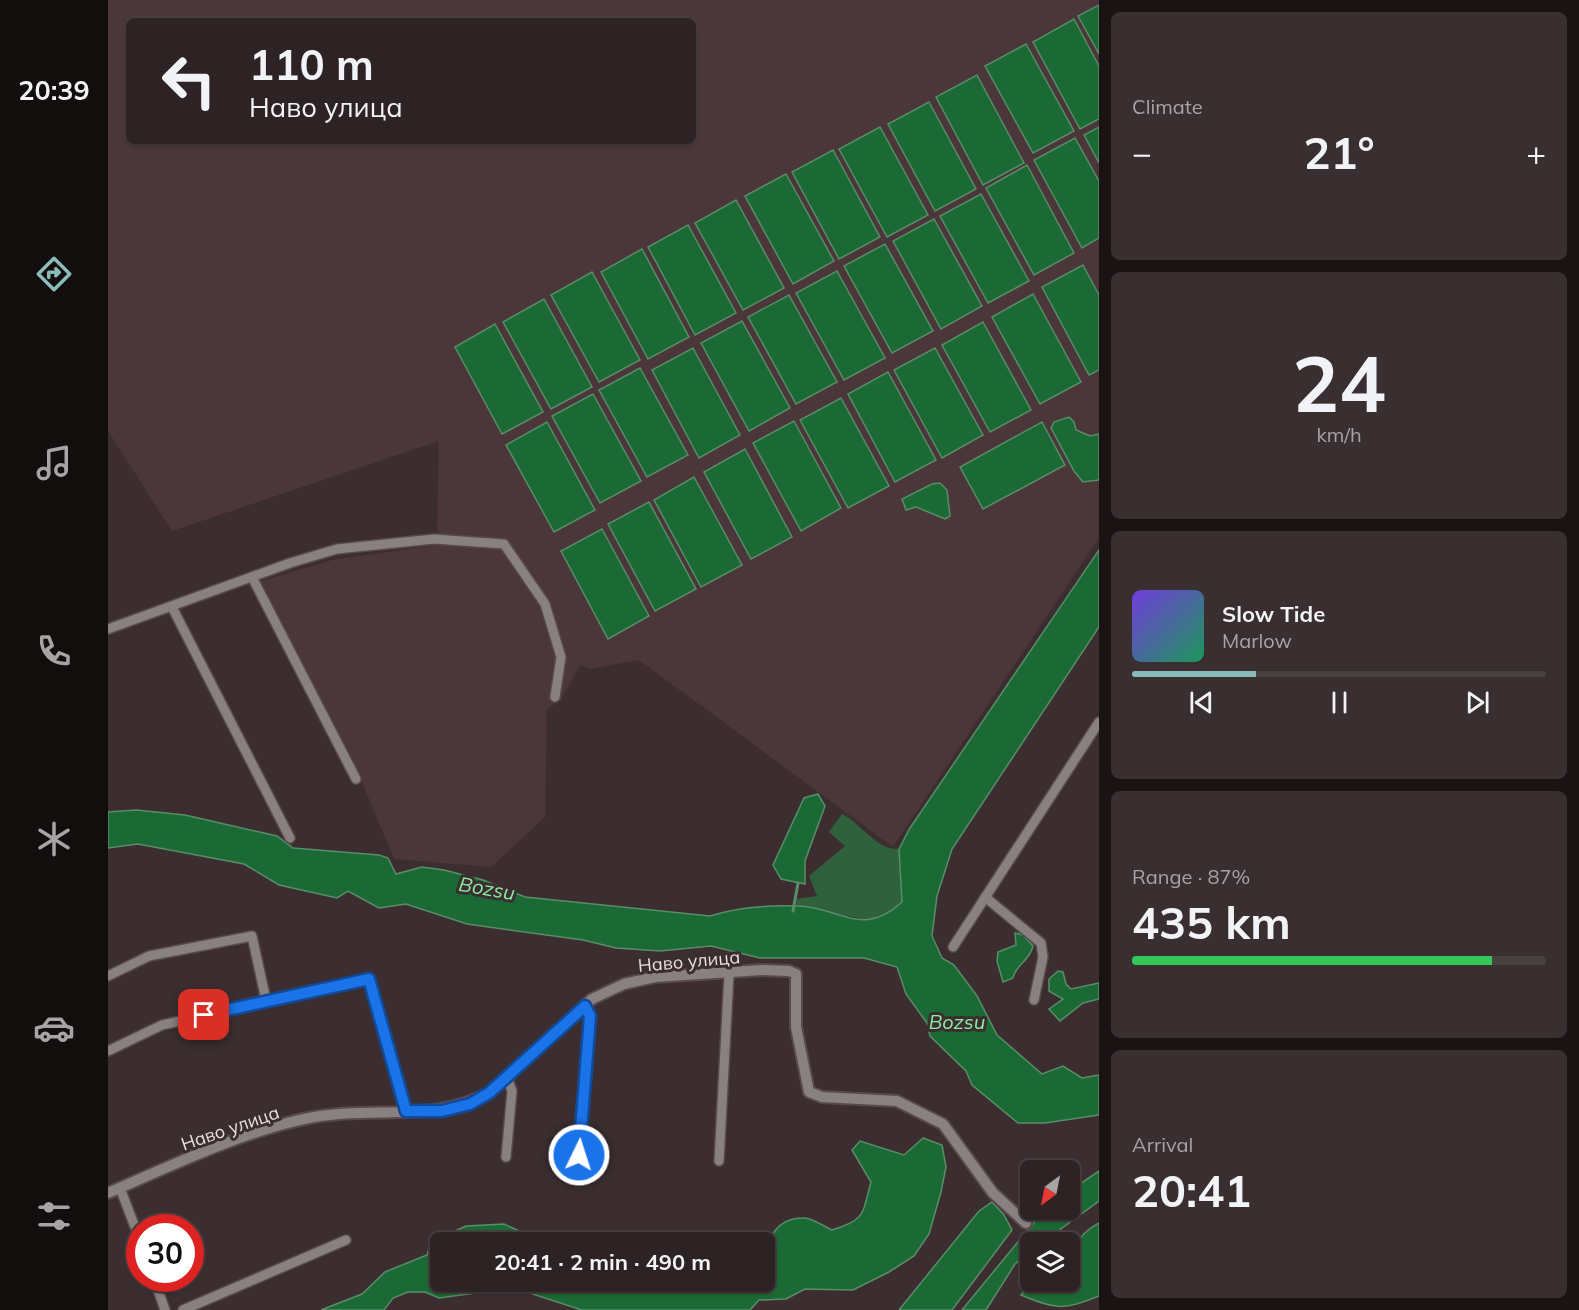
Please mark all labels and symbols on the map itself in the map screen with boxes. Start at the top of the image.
water label: Bozsu [457,871,517,905]
street label: Наво улица [637,945,741,977]
pin [178,989,229,1040]
water label: Bozsu [929,1009,985,1034]
street label: Наво улица [178,1100,282,1156]
position arrow [547,1123,611,1187]
north arrow [1020,1160,1080,1220]
speed limit sign: 30 [126,1214,204,1292]

